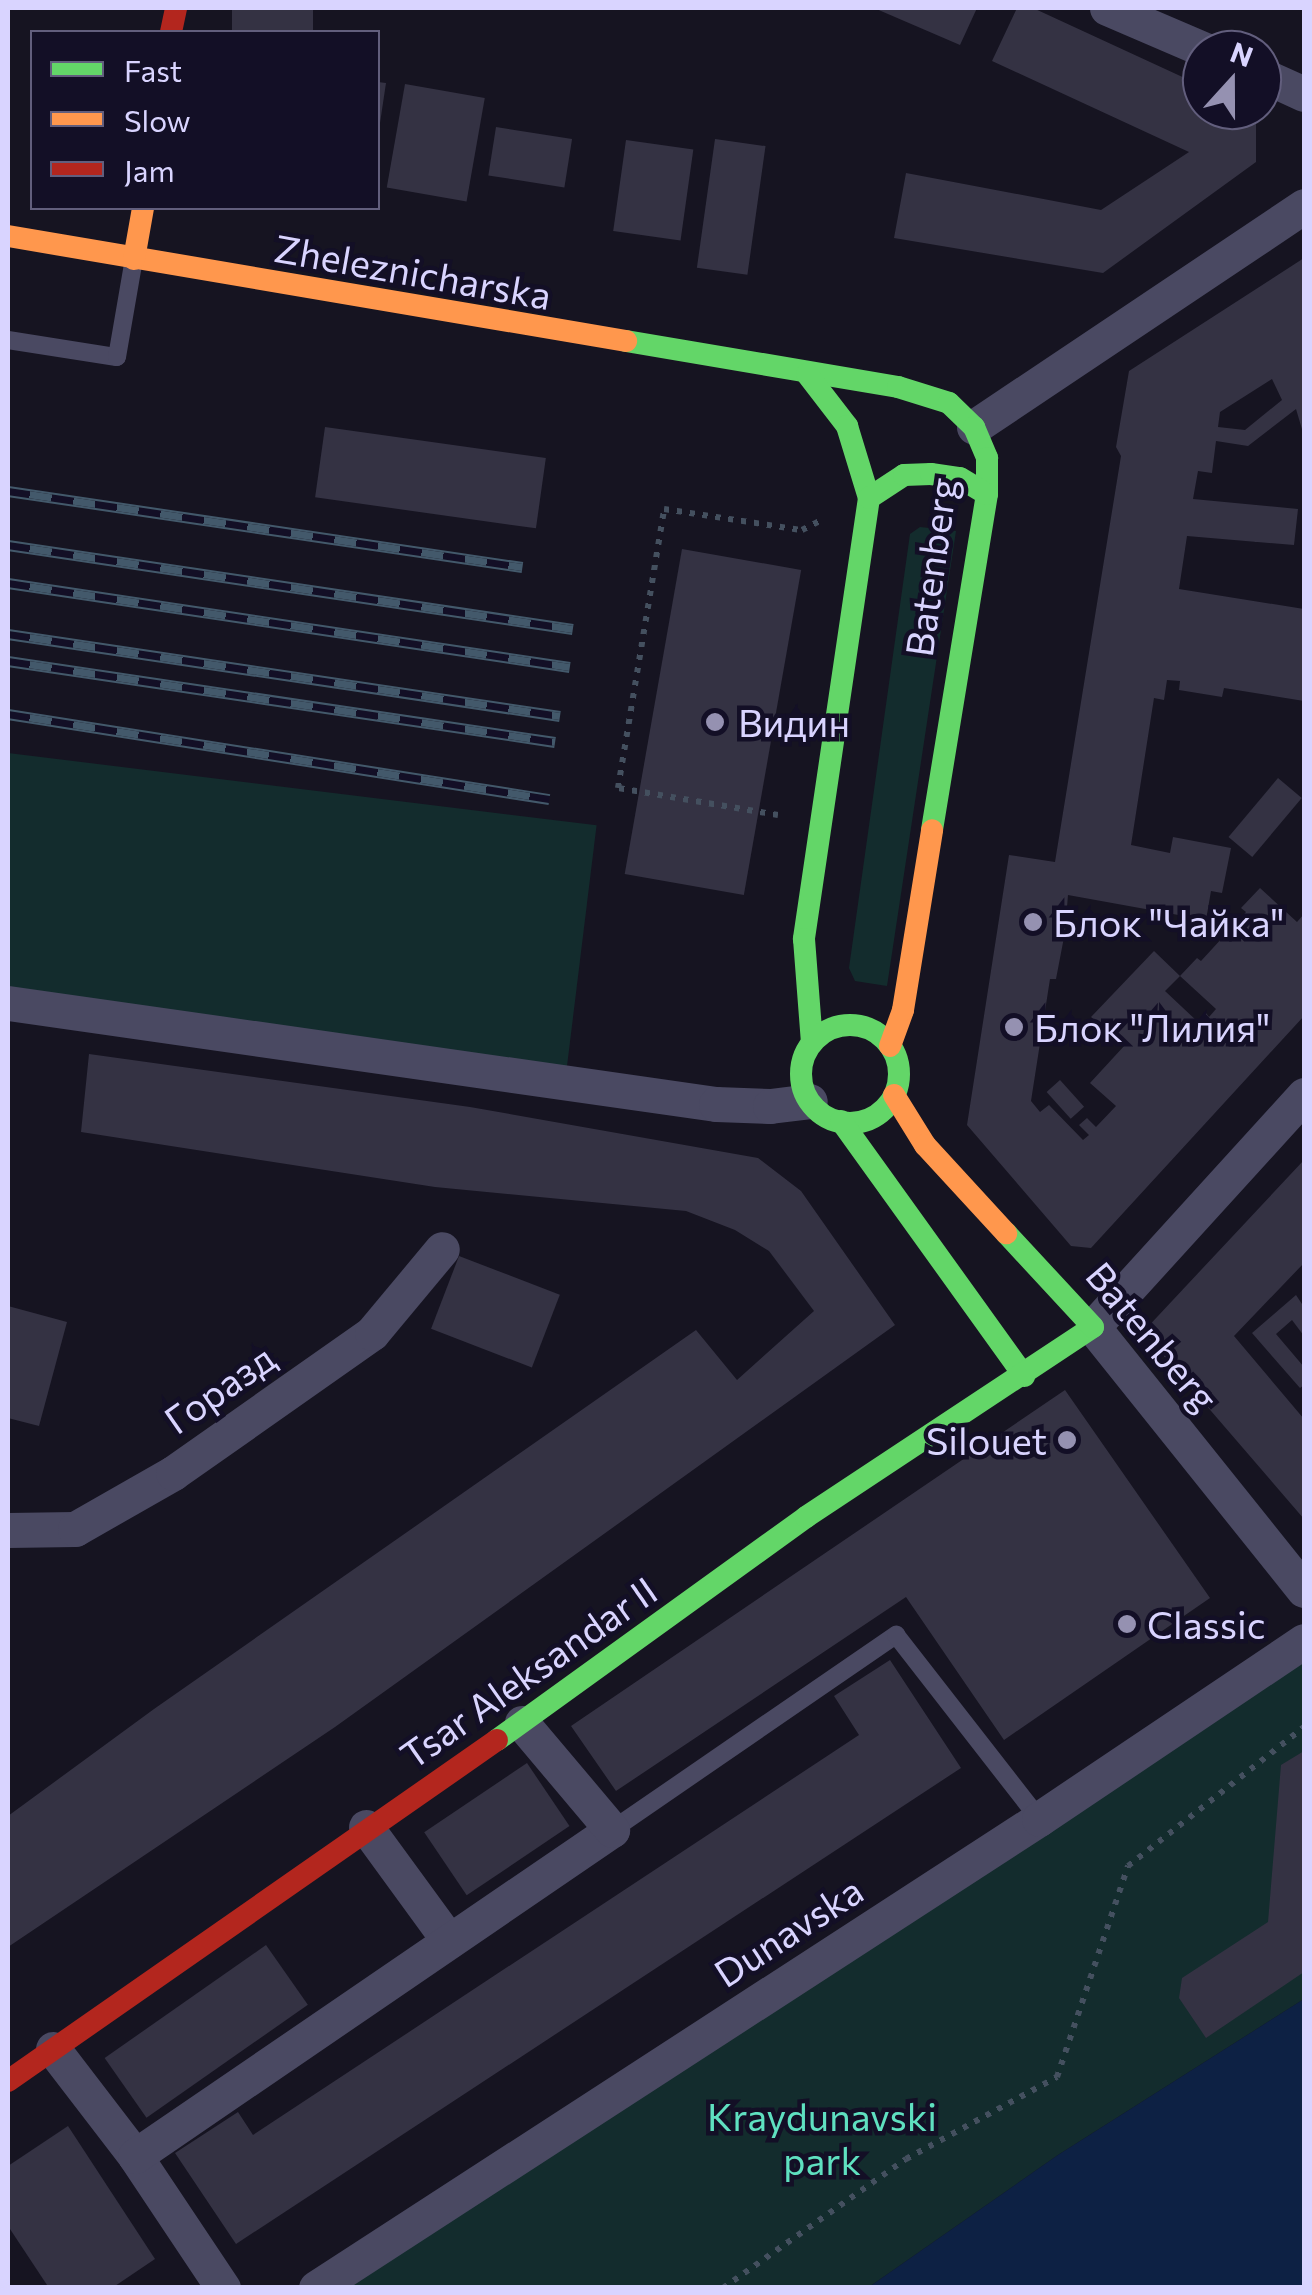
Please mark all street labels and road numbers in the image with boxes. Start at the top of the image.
street label: Zheleznicharska [271,224,555,318]
street label: Batenberg [895,475,965,659]
street label: Batenberg [1078,1252,1228,1420]
street label: Горазд [155,1334,283,1442]
street label: Tsar Aleksandar II [391,1567,665,1777]
street label: Dunavska [705,1866,871,1996]

